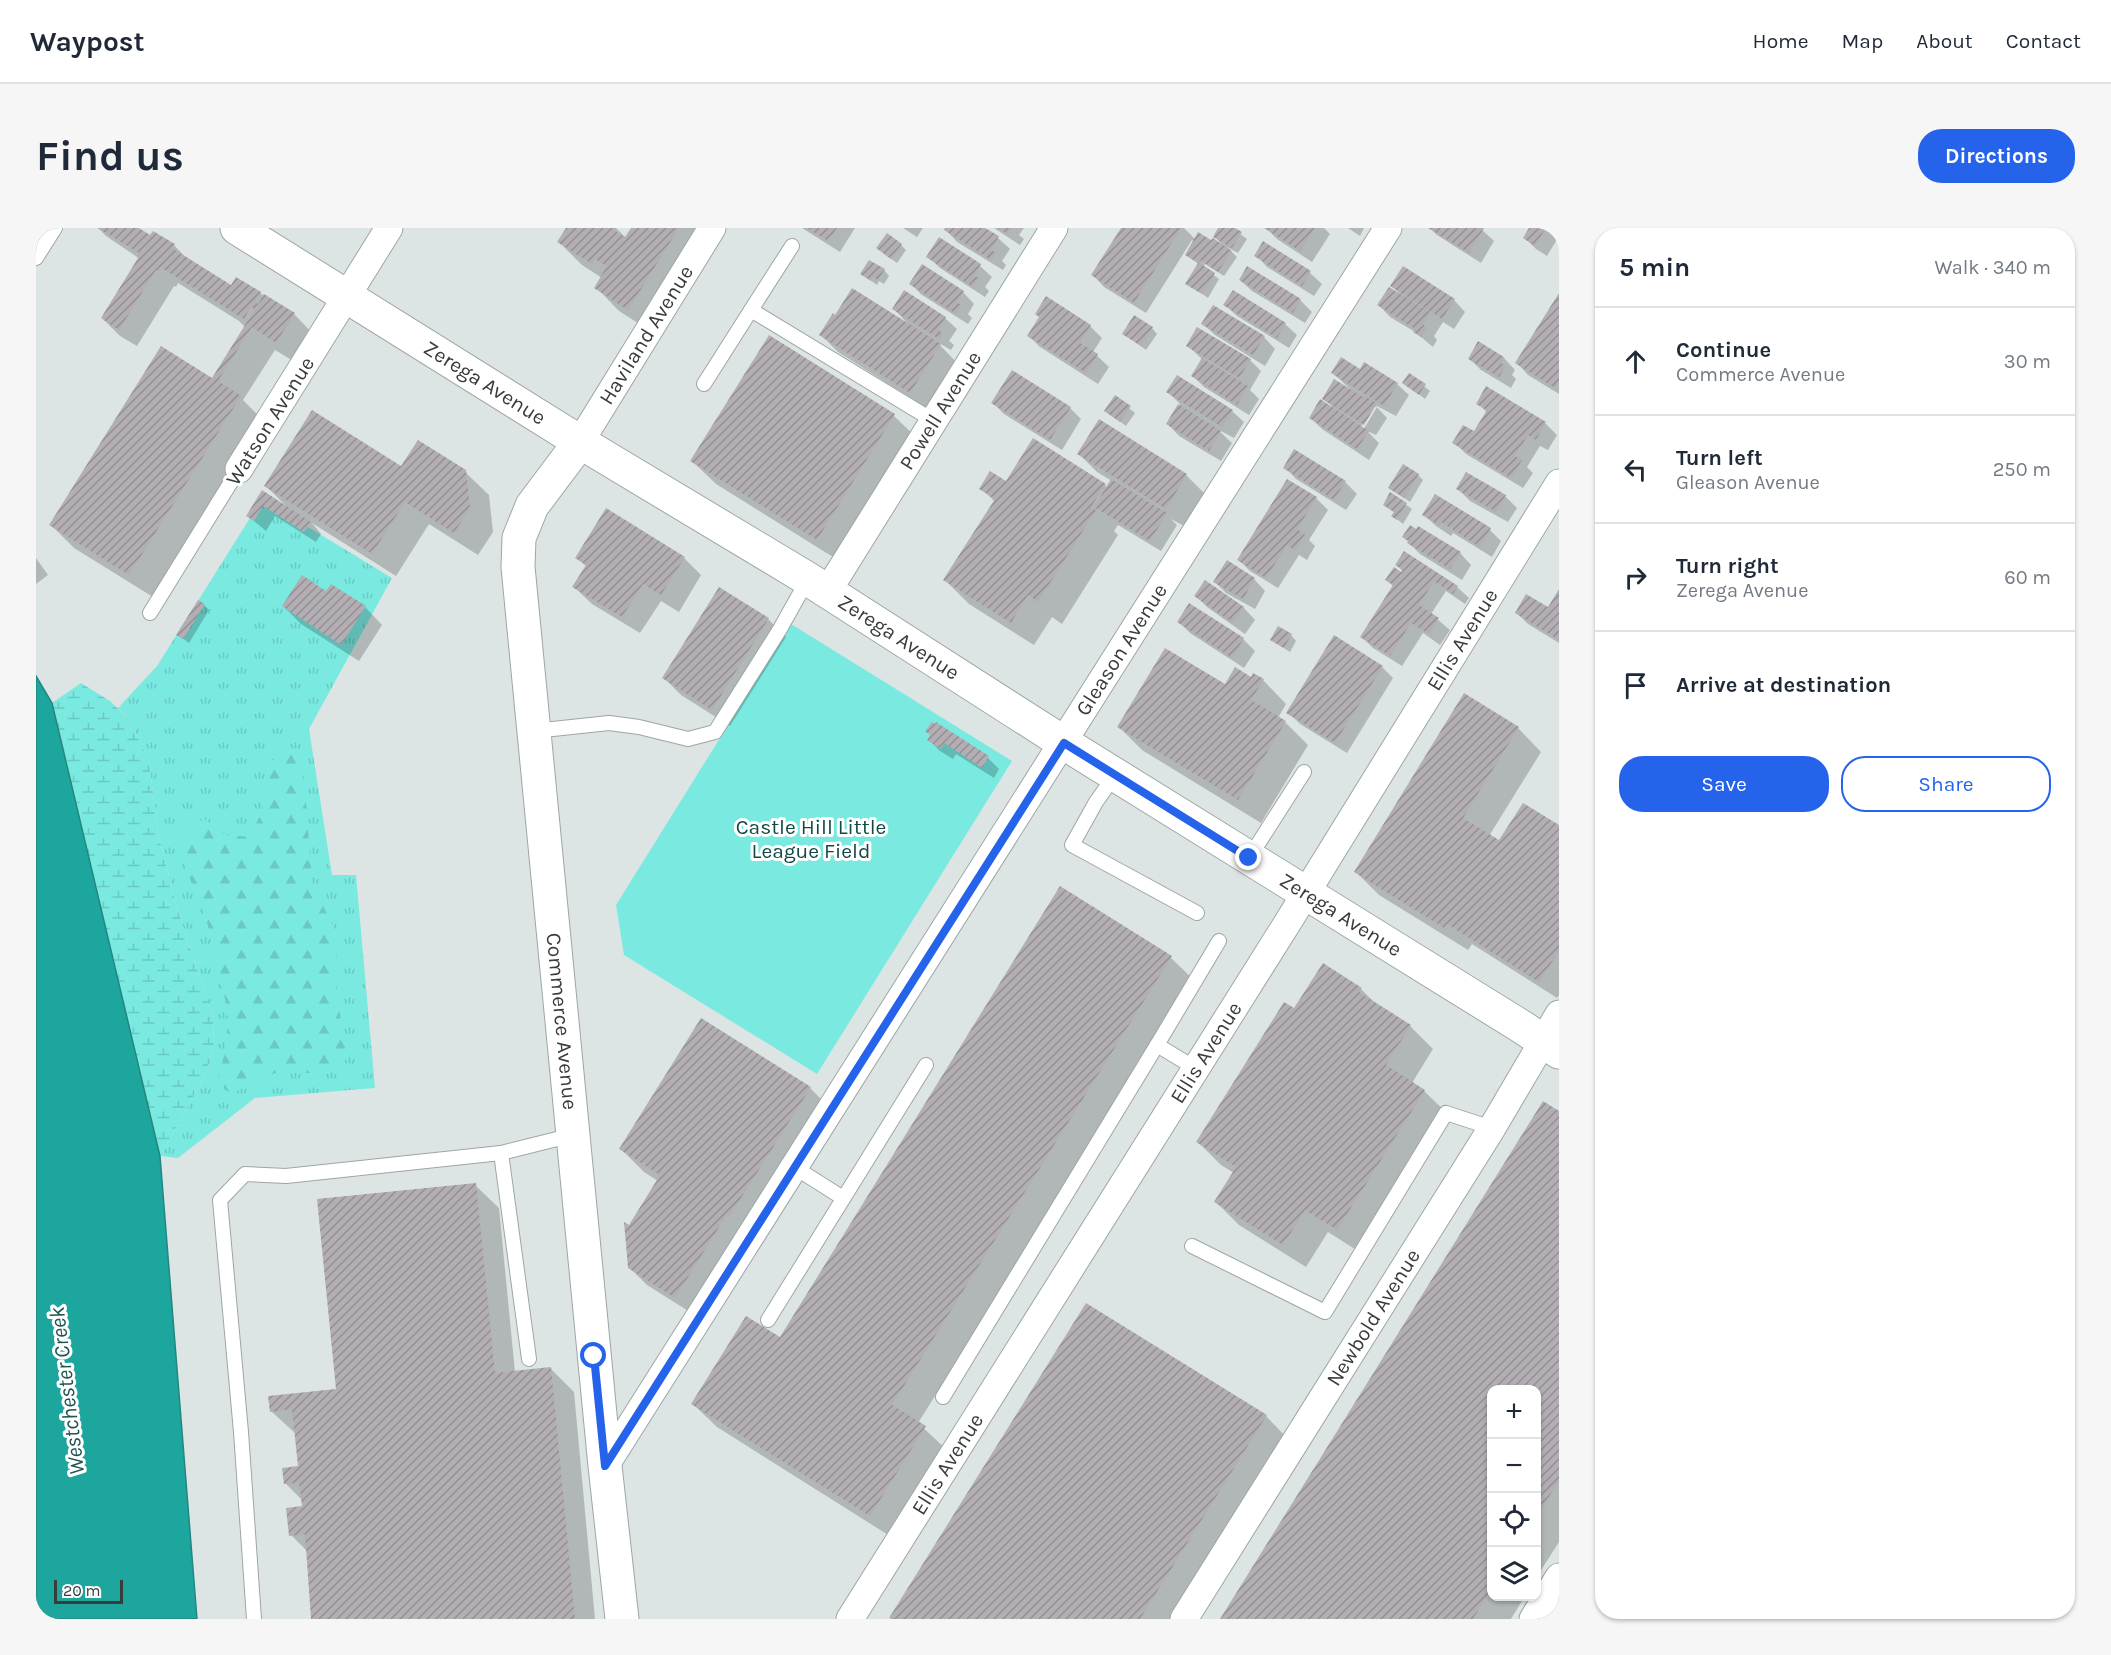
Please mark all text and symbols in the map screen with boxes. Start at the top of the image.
text: Waypost [30,25,145,58]
text: Home [1753,29,1809,53]
text: Map [1842,29,1883,53]
text: About [1916,29,1973,53]
text: Contact [2006,29,2081,53]
button: Directions [1918,129,2075,183]
text: Find us [36,131,184,181]
text: 5 min [1619,252,1690,283]
text: Walk · 340 m [1935,256,2051,279]
street label: Haviland Avenue [594,261,698,409]
street label: Zerega Avenue [419,336,550,430]
text: Continue [1676,337,1771,363]
icon: ahead [1619,345,1652,378]
street label: Powell Avenue [894,347,986,474]
text: 30 m [2004,350,2051,373]
street label: Watson Avenue [221,352,319,490]
text: Commerce Avenue [1676,363,1845,386]
text: Turn left [1676,445,1763,471]
icon: left [1619,453,1652,486]
text: 250 m [1993,458,2051,481]
text: Gleason Avenue [1676,471,1820,494]
text: Turn right [1676,553,1779,579]
icon: right [1619,561,1652,594]
text: 60 m [2004,566,2051,589]
street label: Gleason Avenue [1071,579,1172,720]
text: Zerega Avenue [1676,579,1808,602]
street label: Ellis Avenue [1422,584,1503,695]
street label: Zerega Avenue [834,589,964,685]
icon: arrive [1619,669,1652,702]
text: Arrive at destination [1676,672,1891,698]
button: Save [1619,756,1829,812]
button: Share [1841,756,2051,812]
park label: Castle Hill Little League Field [736,815,886,863]
route end [1235,844,1261,870]
street label: Zerega Avenue [1275,868,1406,962]
street label: Commerce Avenue [541,932,582,1111]
street label: Ellis Avenue [1165,997,1247,1108]
street label: Newbold Avenue [1321,1245,1425,1390]
water label: Westchester Creek [44,1305,90,1476]
route start [580,1342,606,1368]
map controls [1487,1385,1541,1601]
button: + [1487,1385,1541,1439]
street label: Ellis Avenue [907,1409,988,1519]
button: − [1487,1439,1541,1493]
button: locate [1487,1493,1541,1547]
button: layers [1487,1547,1541,1601]
scale bar [54,1577,123,1604]
text: 20 m [63,1581,101,1600]

